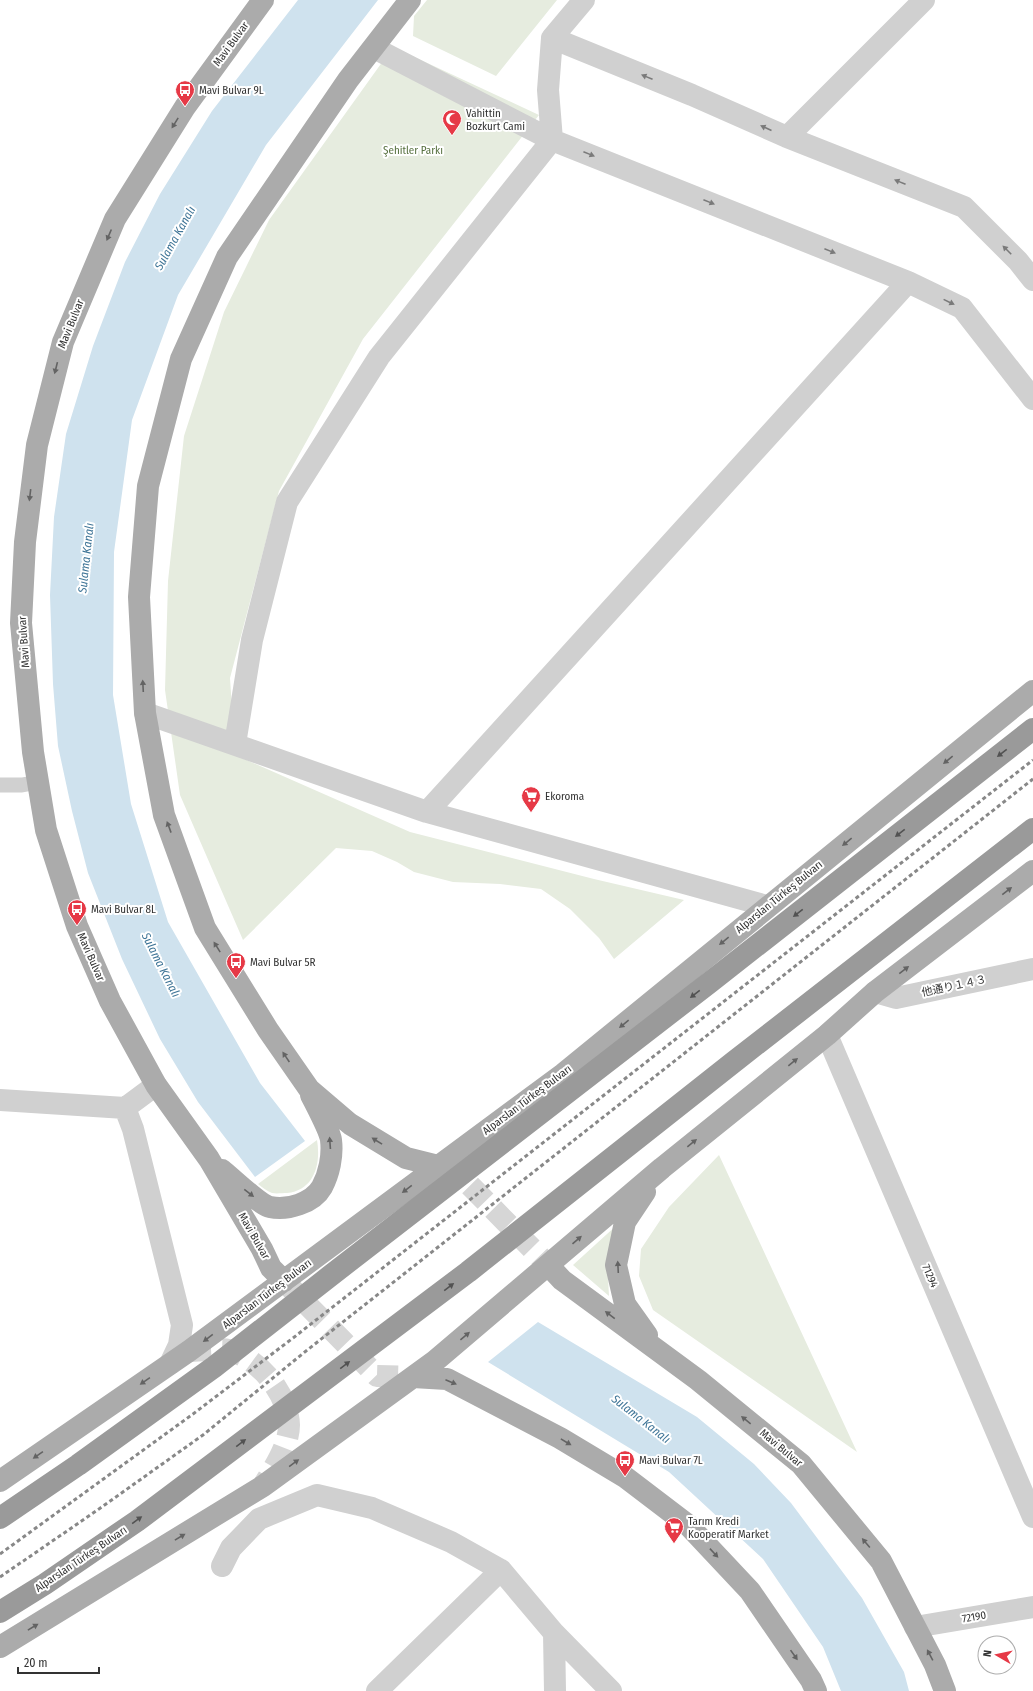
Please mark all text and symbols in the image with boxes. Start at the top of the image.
street label: Mavi Bulvar [211,19,252,69]
one-way arrow [640,73,652,79]
bus stop icon: Mavi Bulvar 9L [174,79,196,107]
place label: Mavi Bulvar 9L [199,84,264,97]
place label: Vahittin Bozkurt Cami [466,107,525,133]
mosque icon: Vahittin Bozkurt Cami [441,108,463,136]
one-way arrow [172,117,179,129]
one-way arrow [761,125,772,131]
park label: Şehitler Parkı [383,144,443,157]
one-way arrow [583,152,595,158]
one-way arrow [893,178,905,184]
one-way arrow [704,200,716,206]
water label: Sulama Kanalı [151,204,198,273]
one-way arrow [106,229,112,240]
one-way arrow [1002,245,1012,255]
one-way arrow [824,248,836,254]
street label: Mavi Bulvar [55,297,87,350]
one-way arrow [944,299,955,305]
one-way arrow [53,363,59,375]
one-way arrow [27,489,34,501]
water label: Sulama Kanalı [75,522,97,595]
street label: Mavi Bulvar [16,616,32,668]
one-way arrow [140,680,147,692]
one-way arrow [997,748,1008,757]
one-way arrow [943,756,954,764]
supermarket icon: Ekoroma [520,785,542,813]
place label: Ekoroma [545,790,584,803]
one-way arrow [165,821,171,833]
one-way arrow [895,829,906,837]
one-way arrow [842,837,853,846]
street label: Alparslan Türkeş Bulvarı [733,858,825,936]
one-way arrow [1002,886,1013,895]
bus stop icon: Mavi Bulvar 8L [66,898,88,926]
place label: Mavi Bulvar 8L [91,903,156,916]
one-way arrow [792,909,803,918]
water label: Sulama Kanalı [138,929,183,1000]
street label: Mavi Bulvar [75,931,108,983]
one-way arrow [719,937,730,946]
one-way arrow [213,942,221,952]
bus stop icon: Mavi Bulvar 5R [225,951,247,979]
place label: Mavi Bulvar 5R [250,956,315,969]
one-way arrow [899,966,910,974]
street label: 他通り１４３ [920,973,988,999]
one-way arrow [690,989,701,998]
one-way arrow [619,1019,629,1028]
one-way arrow [283,1051,290,1063]
one-way arrow [788,1057,798,1066]
street label: Alparslan Türkeş Bulvarı [480,1062,574,1138]
one-way arrow [327,1137,334,1149]
one-way arrow [372,1137,382,1145]
one-way arrow [686,1139,697,1148]
one-way arrow [402,1185,413,1193]
one-way arrow [244,1189,255,1197]
street label: Mavi Bulvar [235,1210,273,1262]
one-way arrow [572,1235,583,1244]
street label: Alparslan Türkeş Bulvarı [220,1256,314,1332]
one-way arrow [614,1261,621,1273]
street label: 71294 [919,1262,941,1290]
one-way arrow [444,1282,455,1291]
one-way arrow [605,1311,615,1319]
one-way arrow [460,1331,470,1340]
one-way arrow [203,1333,213,1341]
one-way arrow [340,1360,351,1369]
one-way arrow [140,1377,151,1385]
one-way arrow [445,1378,457,1385]
water label: Sulama Kanalı [608,1391,673,1446]
one-way arrow [741,1415,752,1424]
street label: Mavi Bulvar [757,1426,805,1470]
one-way arrow [236,1438,247,1447]
one-way arrow [560,1438,572,1445]
bus stop icon: Mavi Bulvar 7L [614,1449,636,1477]
one-way arrow [33,1451,44,1459]
place label: Mavi Bulvar 7L [639,1454,703,1467]
one-way arrow [289,1459,300,1468]
place label: Tarım Kredi Kooperatif Market [688,1515,769,1541]
one-way arrow [132,1516,143,1525]
supermarket icon: Tarım Kredi Kooperatif Market [663,1516,685,1544]
street label: Alparslan Türkeş Bulvarı [33,1523,129,1595]
one-way arrow [175,1533,185,1541]
one-way arrow [861,1537,870,1548]
one-way arrow [709,1548,719,1558]
street label: 72190 [961,1608,987,1626]
one-way arrow [27,1623,39,1630]
north arrow [977,1635,1017,1675]
scale bar [18,1649,99,1675]
one-way arrow [927,1649,933,1661]
text: N [981,1649,995,1658]
one-way arrow [790,1650,798,1660]
text: 20 m [24,1656,48,1670]

